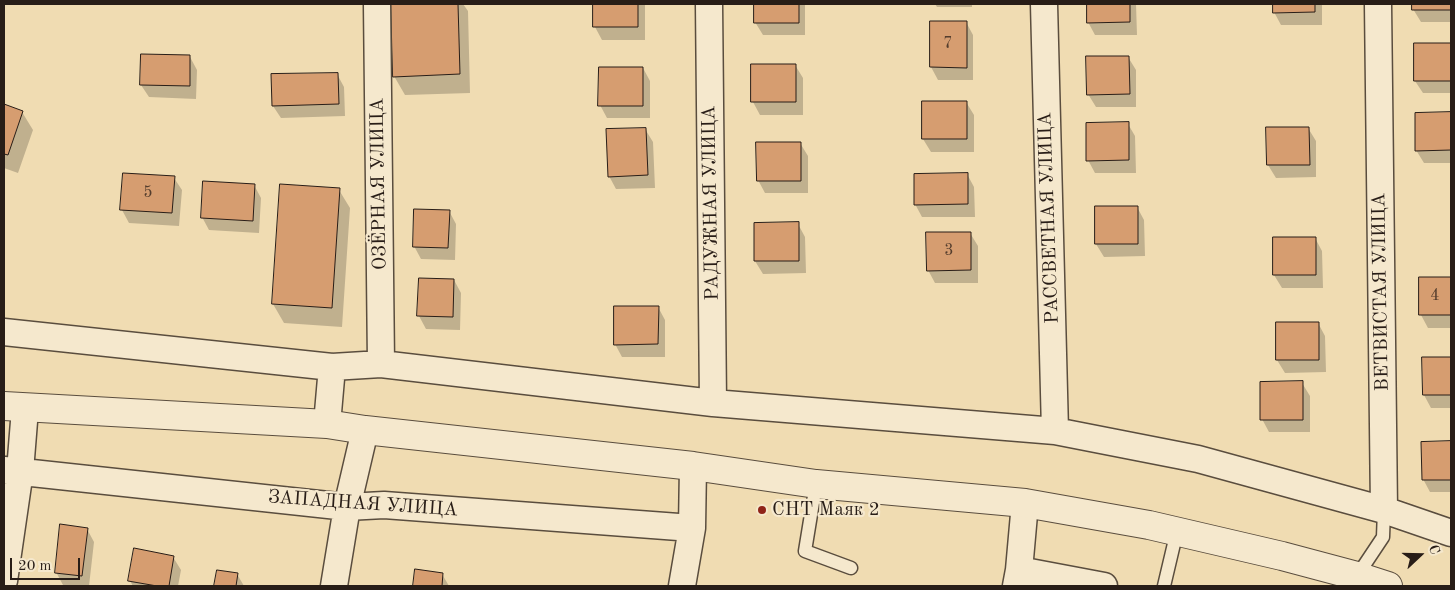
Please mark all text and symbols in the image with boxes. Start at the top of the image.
house number: 7 [943,34,953,54]
street label: ОЗЁРНАЯ УЛИЦА [366,98,392,270]
street label: РАДУЖНАЯ УЛИЦА [698,105,724,301]
street label: РАССВЕТНАЯ УЛИЦА [1034,112,1064,324]
house number: 5 [143,183,153,203]
street label: ВЕТВИСТАЯ УЛИЦА [1368,193,1394,391]
house number: 3 [944,241,954,261]
house number: 4 [1430,286,1440,306]
street label: ЗАПАДНАЯ УЛИЦА [267,486,459,522]
place label: СНТ Маяк 2 [772,499,880,521]
marker: СНТ Маяк 2 [756,504,768,516]
north arrow [1395,530,1445,580]
text: С [1426,543,1442,556]
scale bar [12,548,82,580]
text: 20 m [18,559,52,574]

